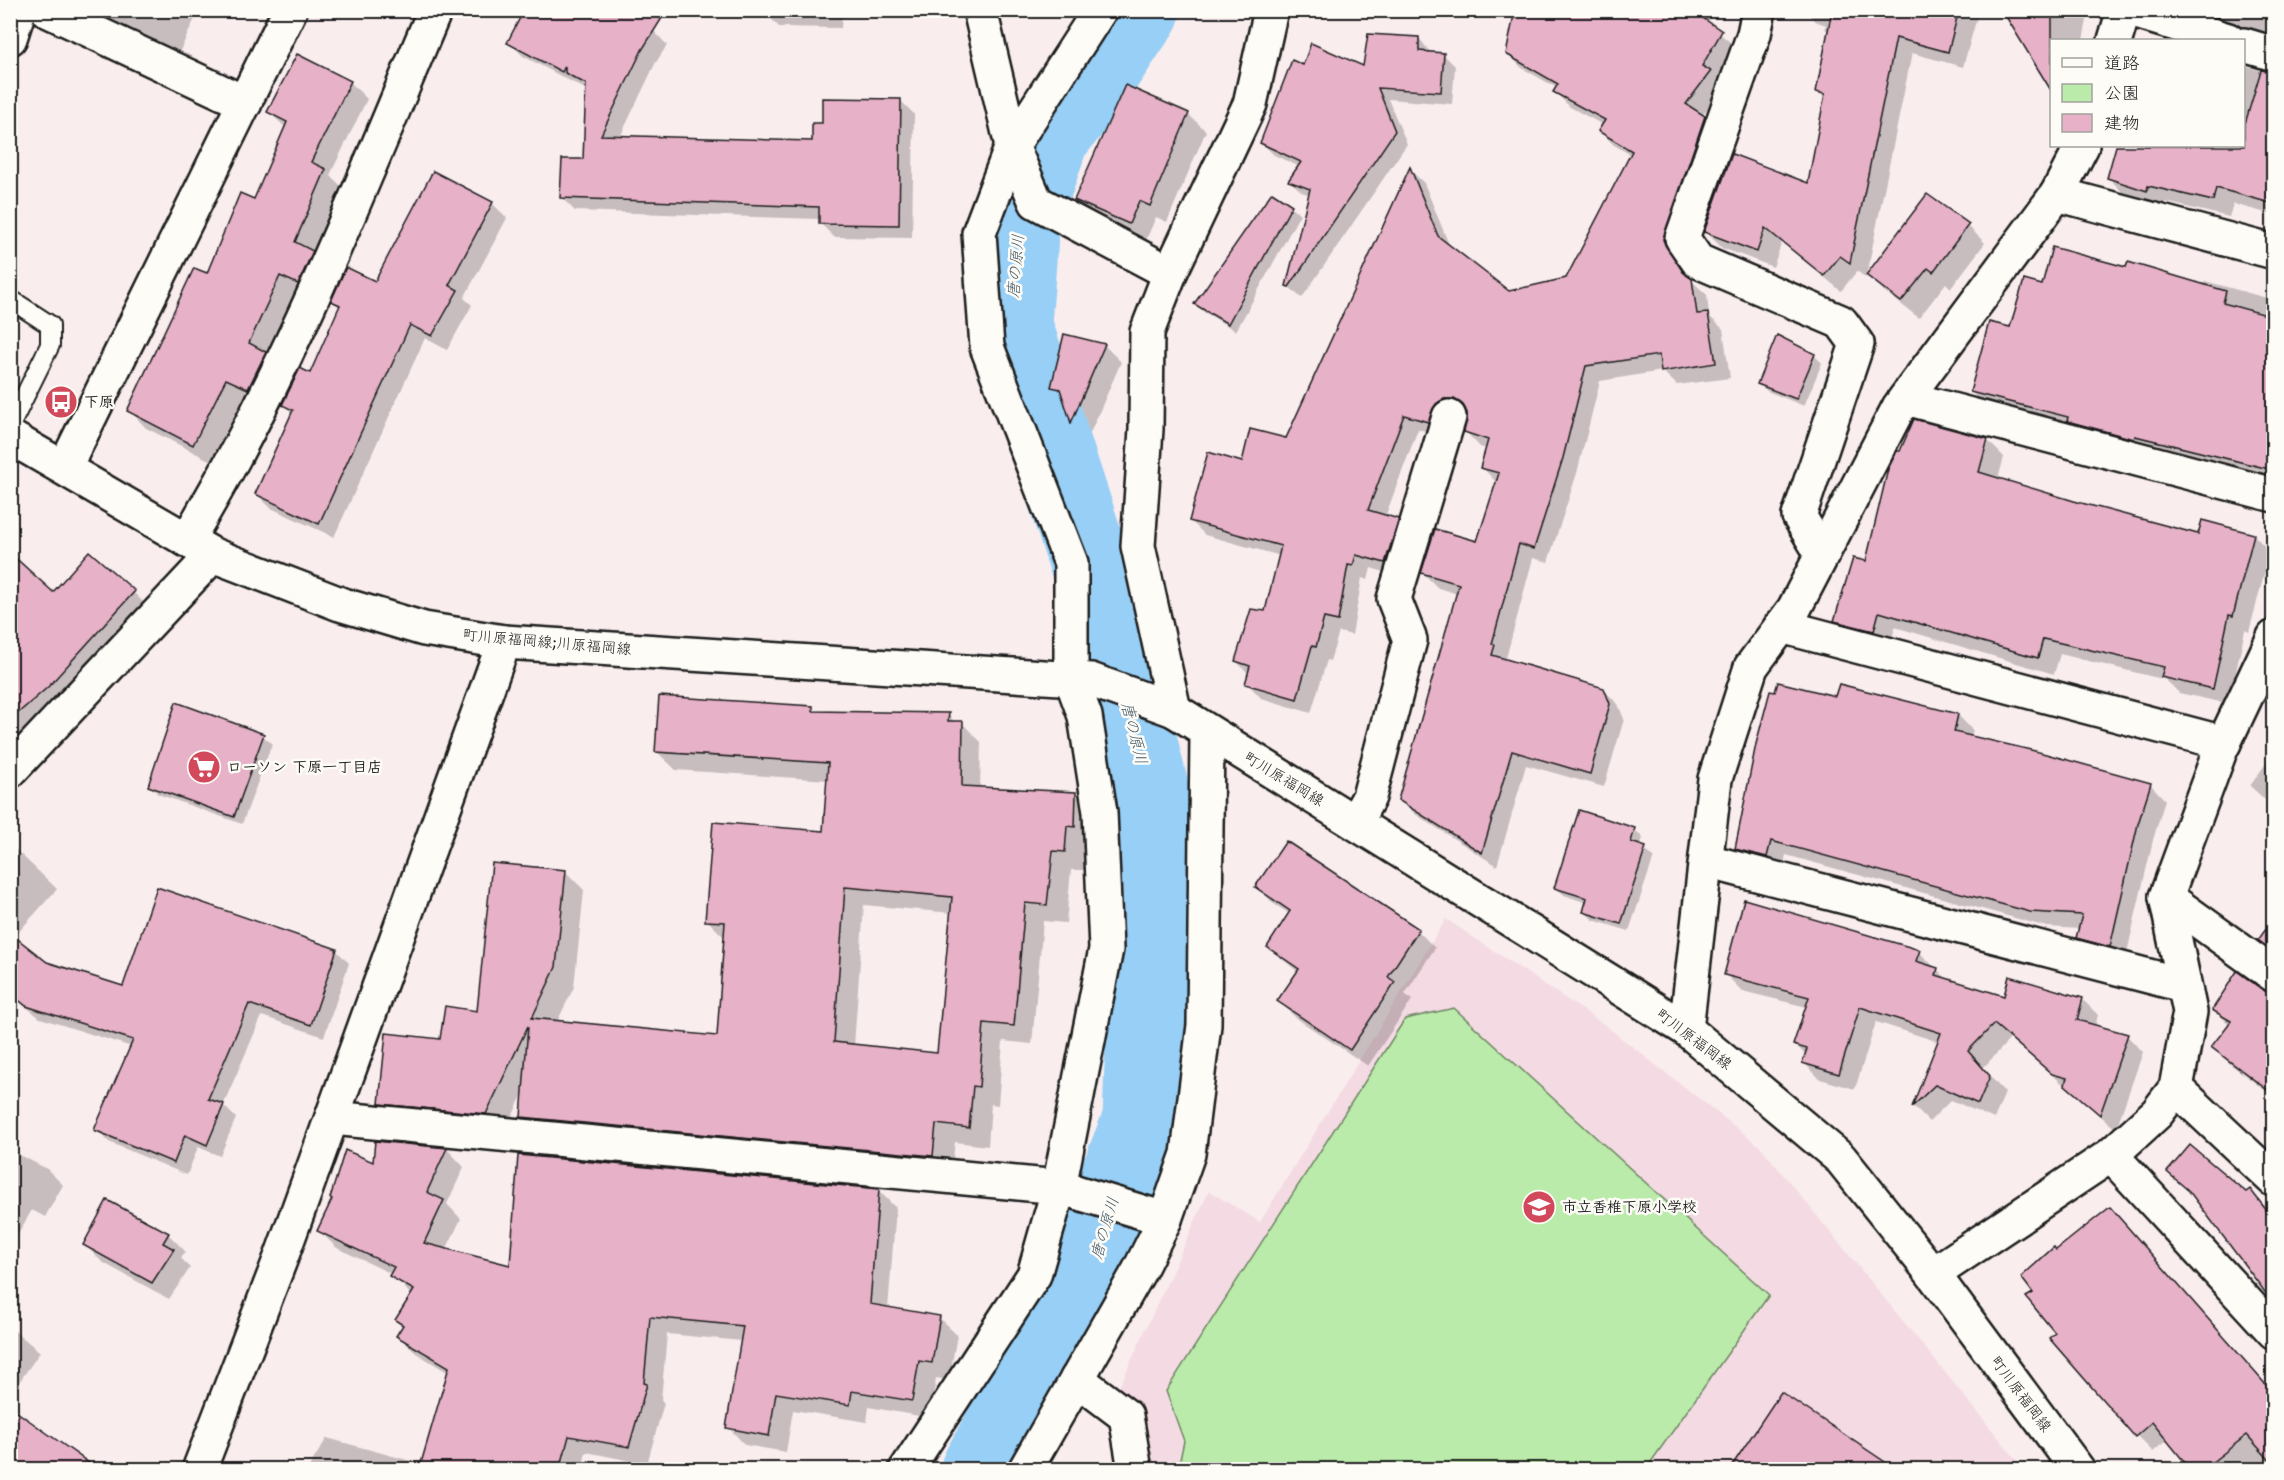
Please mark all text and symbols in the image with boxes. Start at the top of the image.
legend [2050,39,2245,147]
text: 道路 [2104,51,2140,75]
text: 公園 [2104,81,2140,105]
text: 建物 [2104,111,2140,135]
water label: 唐の原川 [1002,233,1029,299]
bus stop icon: 下原 [43,384,79,420]
place label: 下原 [84,392,114,412]
street label: 町川原福岡線;川原福岡線 [462,625,632,659]
water label: 唐の原川 [1117,700,1152,767]
street label: 町川原福岡線 [1240,747,1328,811]
supermarket icon: ローソン 下原一丁目店 [186,749,222,785]
place label: ローソン 下原一丁目店 [227,757,382,777]
street label: 町川原福岡線 [1652,1004,1736,1074]
school or university icon: 市立香椎下原小学校 [1521,1189,1557,1225]
water label: 唐の原川 [1086,1194,1123,1262]
place label: 市立香椎下原小学校 [1562,1197,1697,1217]
street label: 町川原福岡線 [1986,1352,2056,1436]

